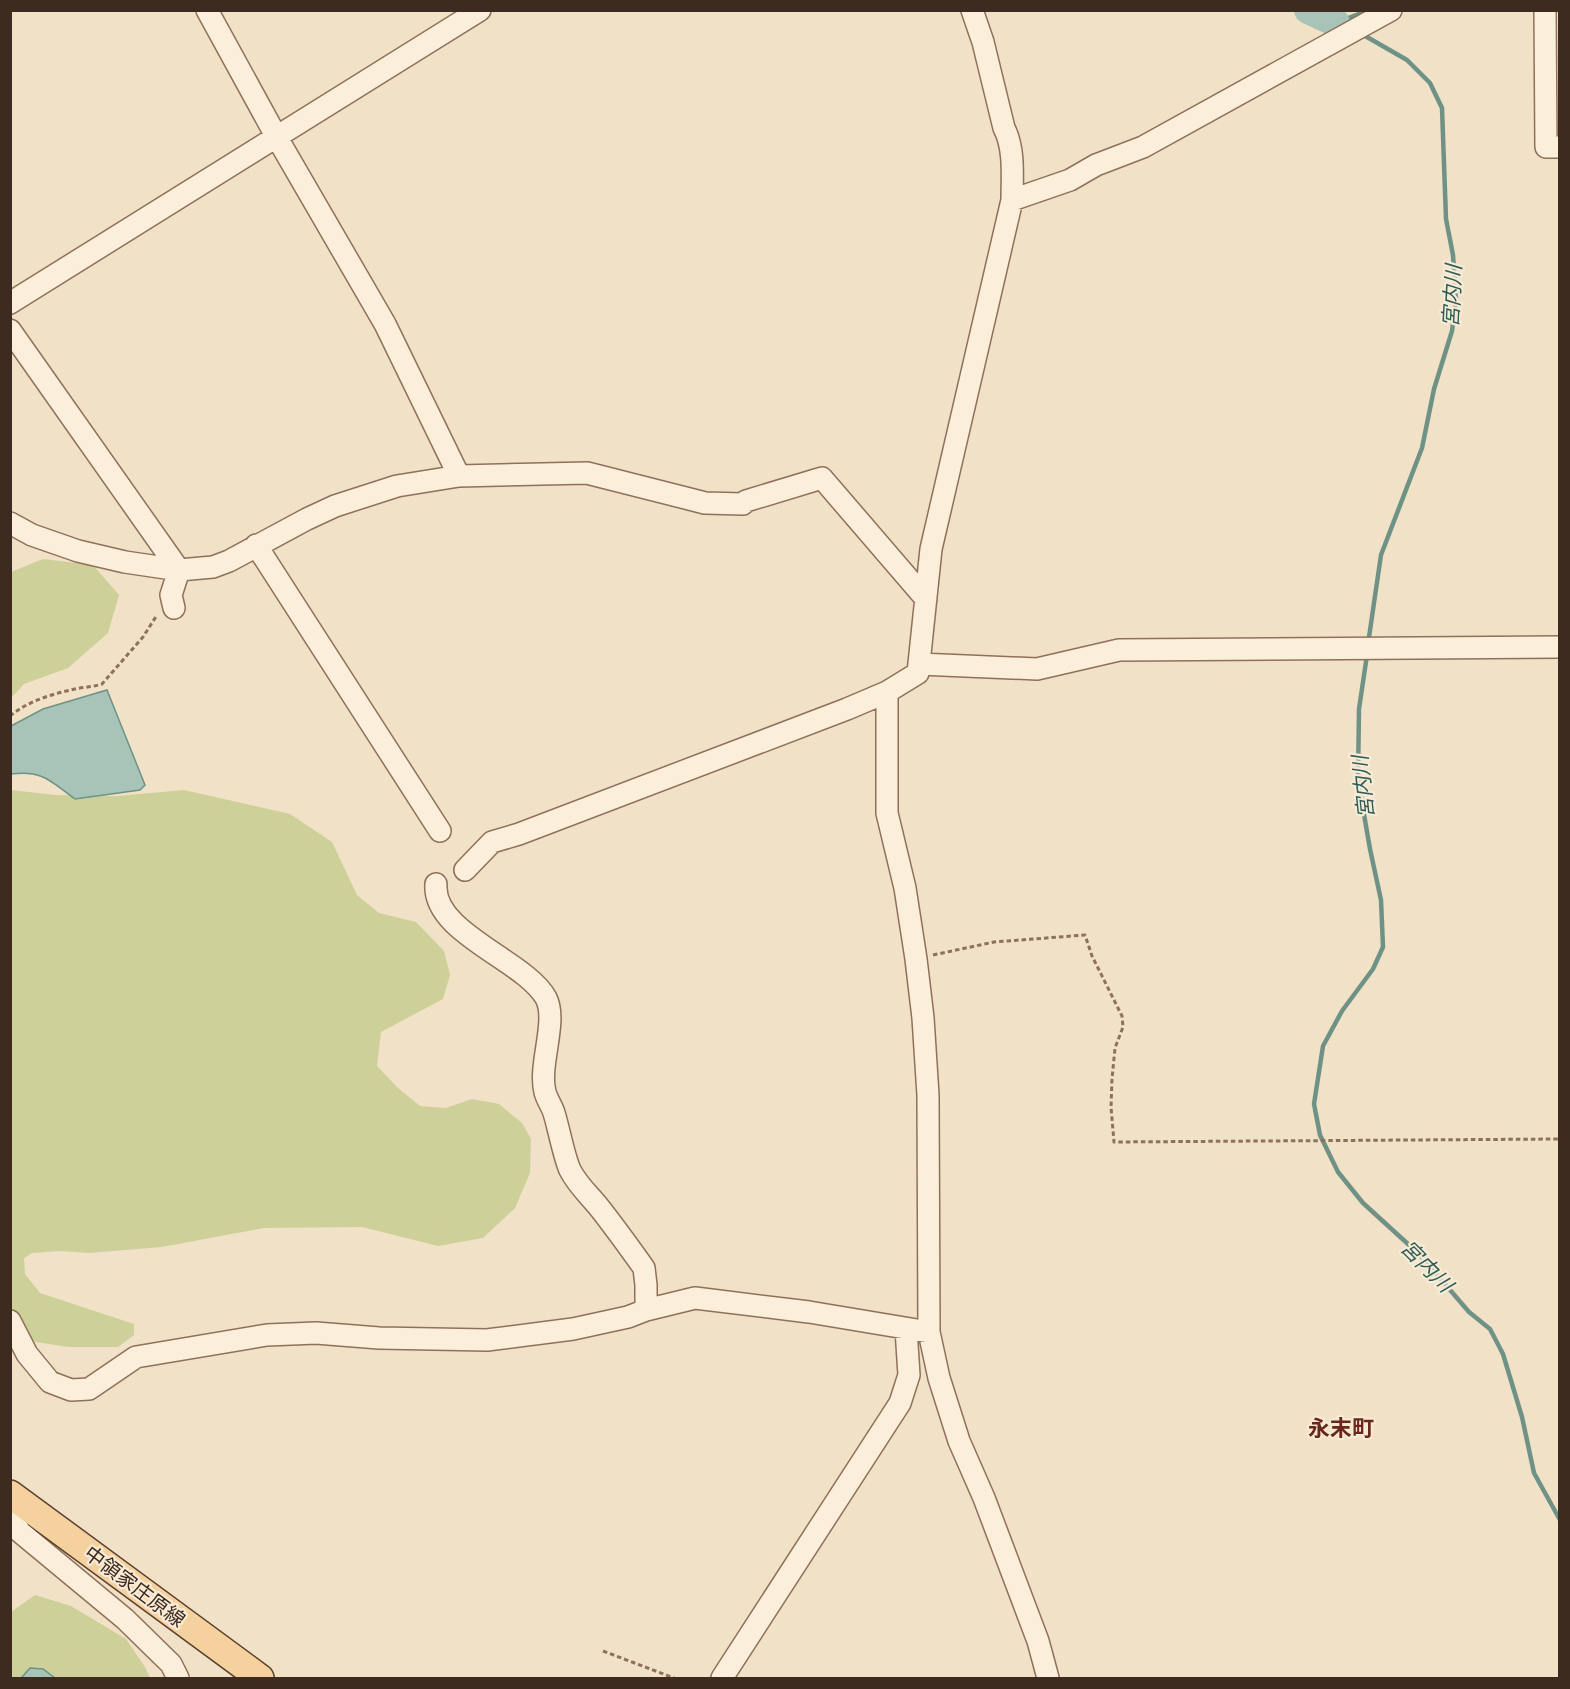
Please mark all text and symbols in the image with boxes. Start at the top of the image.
water label: 宮内川 [1437,262,1467,328]
water label: 宮内川 [1346,752,1380,820]
water label: 宮内川 [1395,1234,1460,1299]
district label: 永末町 [1308,1414,1374,1442]
street label: 中領家庄原線 [80,1540,190,1632]

